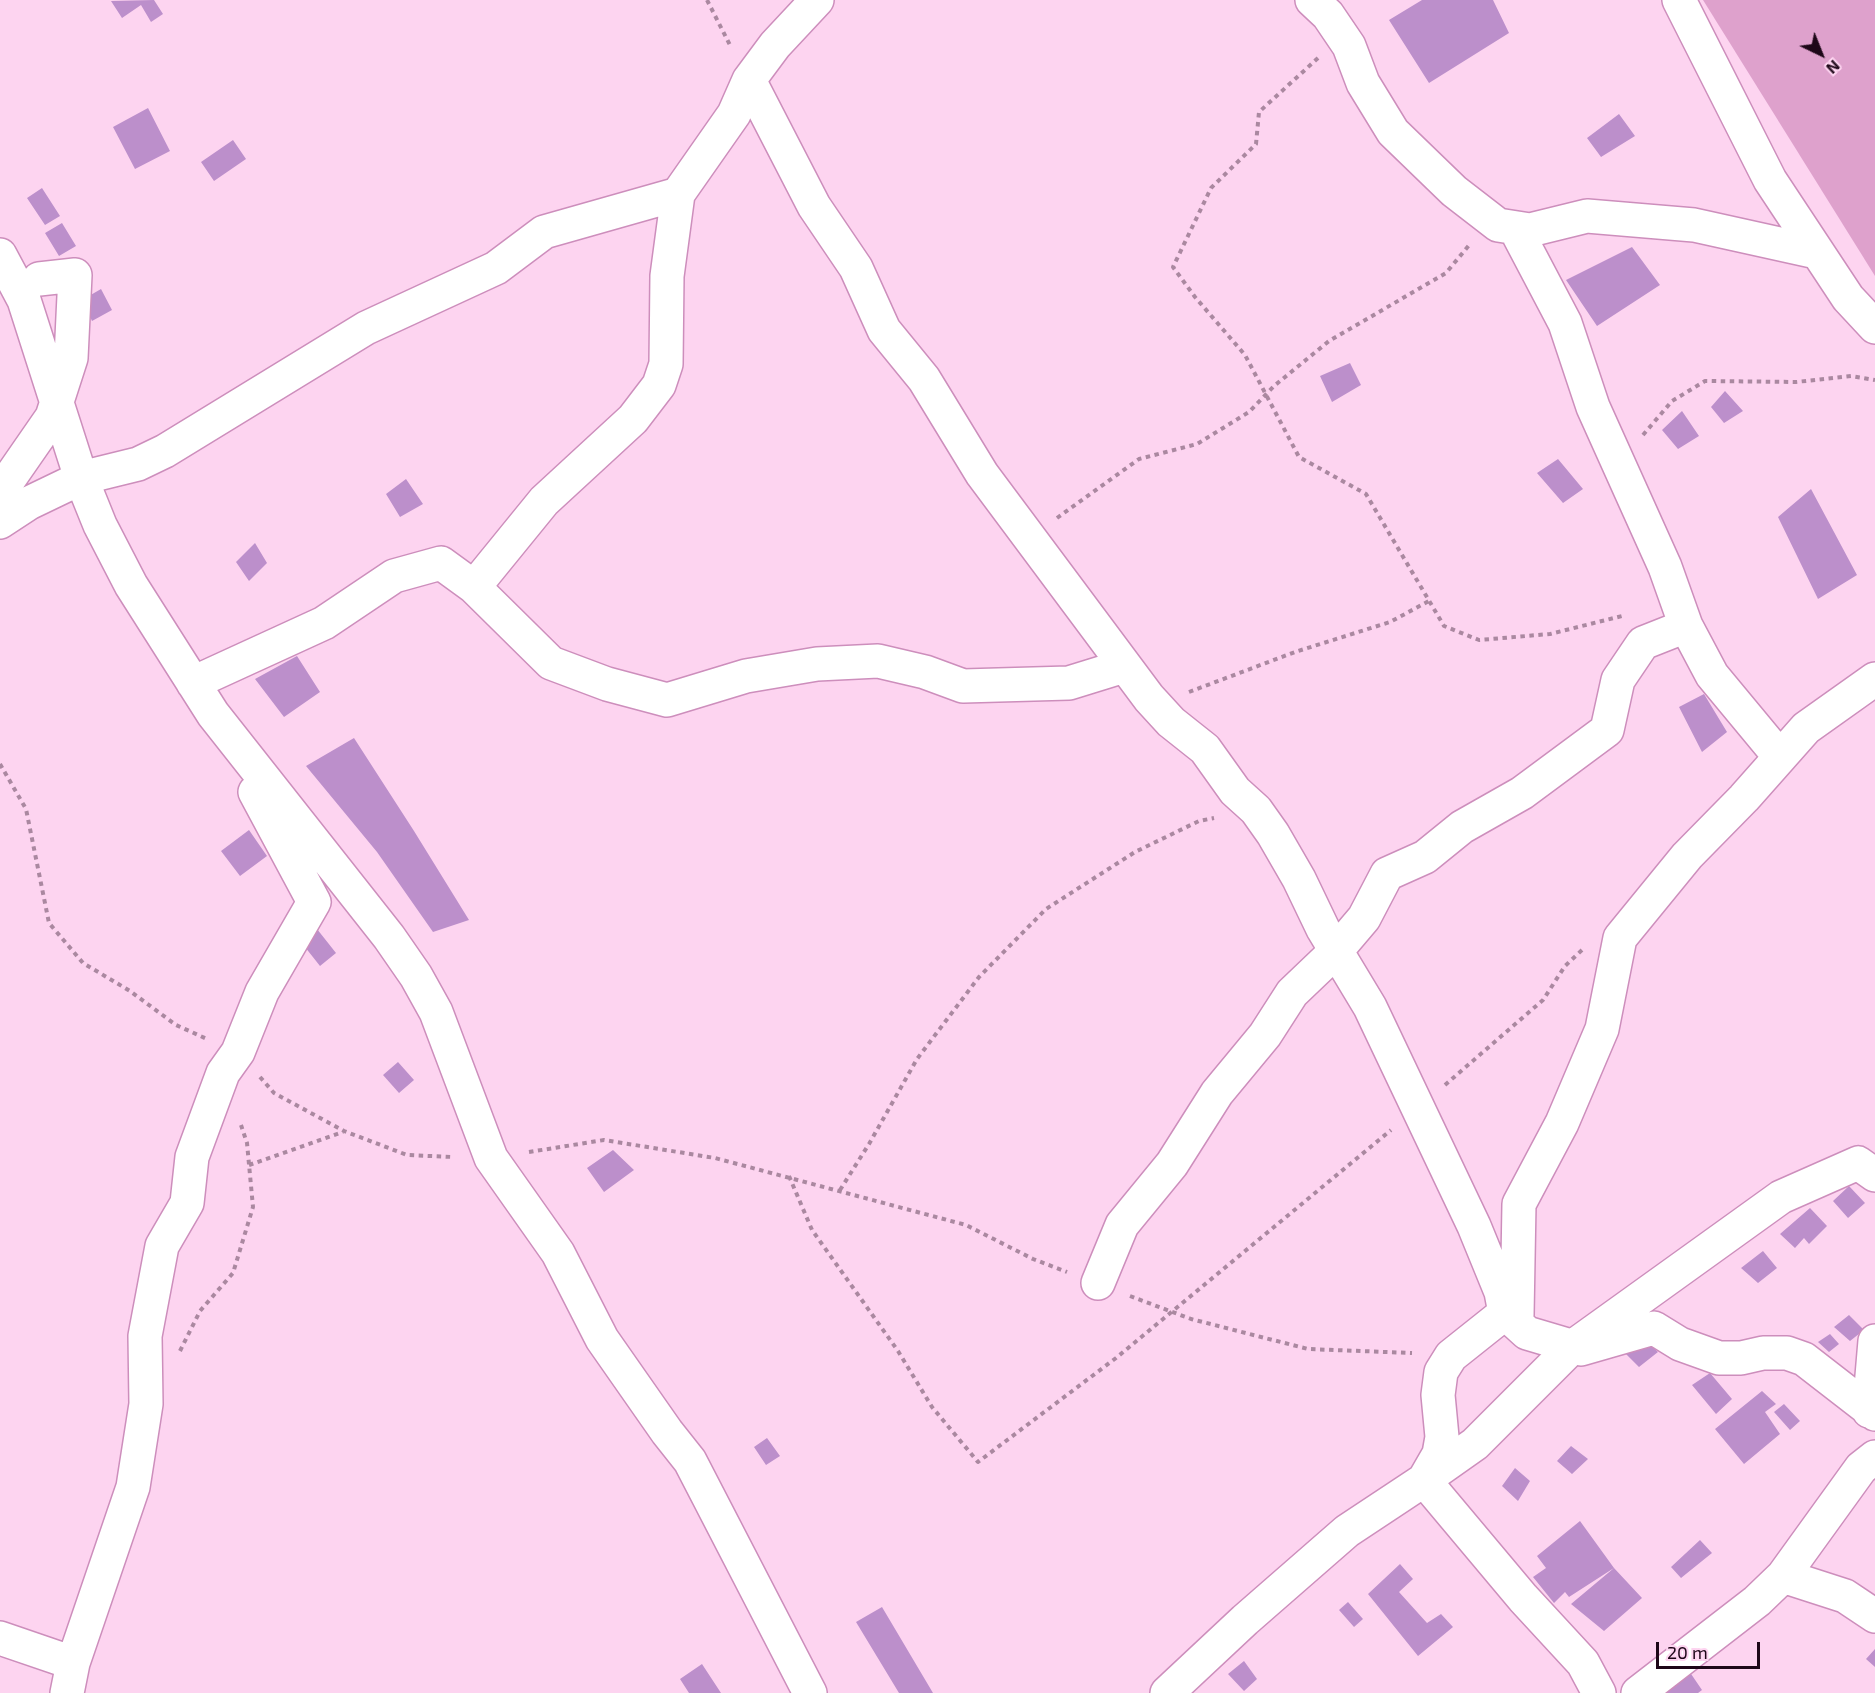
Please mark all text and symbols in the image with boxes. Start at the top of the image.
north arrow [1791,24,1851,84]
text: N [1823,57,1844,78]
scale bar [1659,1630,1762,1668]
text: 20 m [1667,1641,1708,1663]

